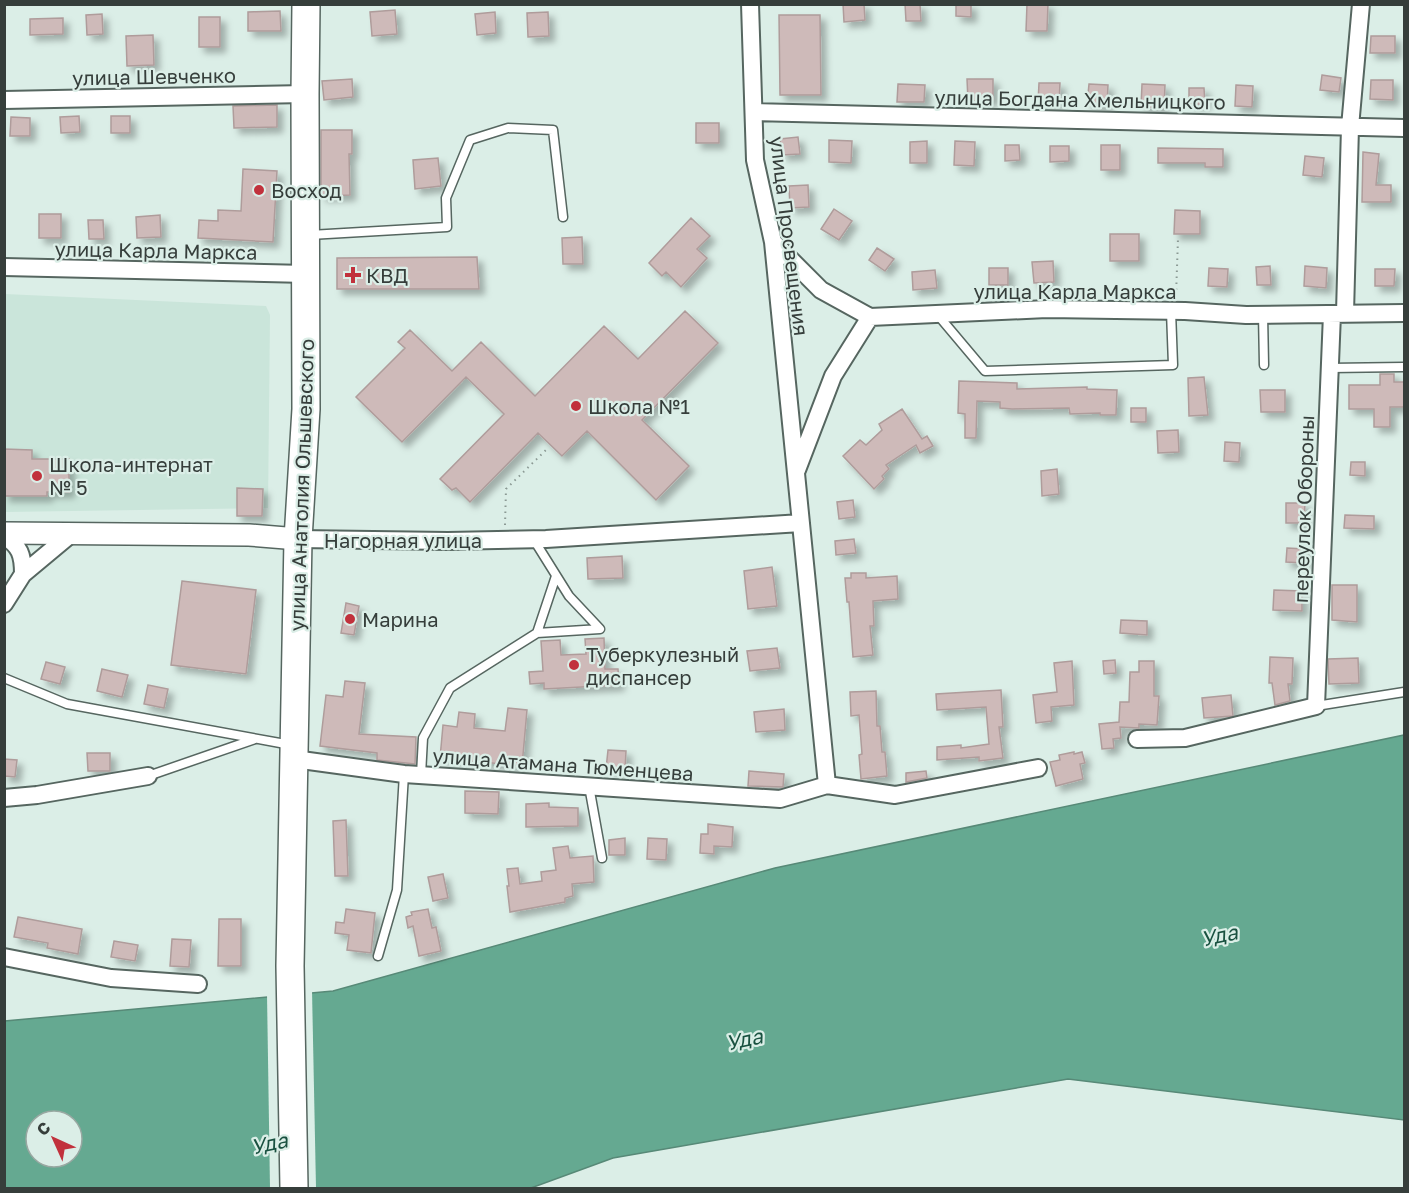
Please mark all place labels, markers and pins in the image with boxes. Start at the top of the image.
place label: Восход [271,178,342,202]
marker: Восход [252,183,266,197]
place label: КВД [366,263,408,287]
marker: КВД [344,266,362,284]
place label: Школа №1 [588,394,690,418]
marker: Школа №1 [569,399,583,413]
place label: Школа-интернат № 5 [49,452,213,499]
marker: Школа-интернат № 5 [30,469,44,483]
place label: Марина [362,607,439,631]
marker: Марина [343,612,357,626]
place label: Туберкулезный диспансер [586,642,739,689]
marker: Туберкулезный диспансер [567,658,581,672]

